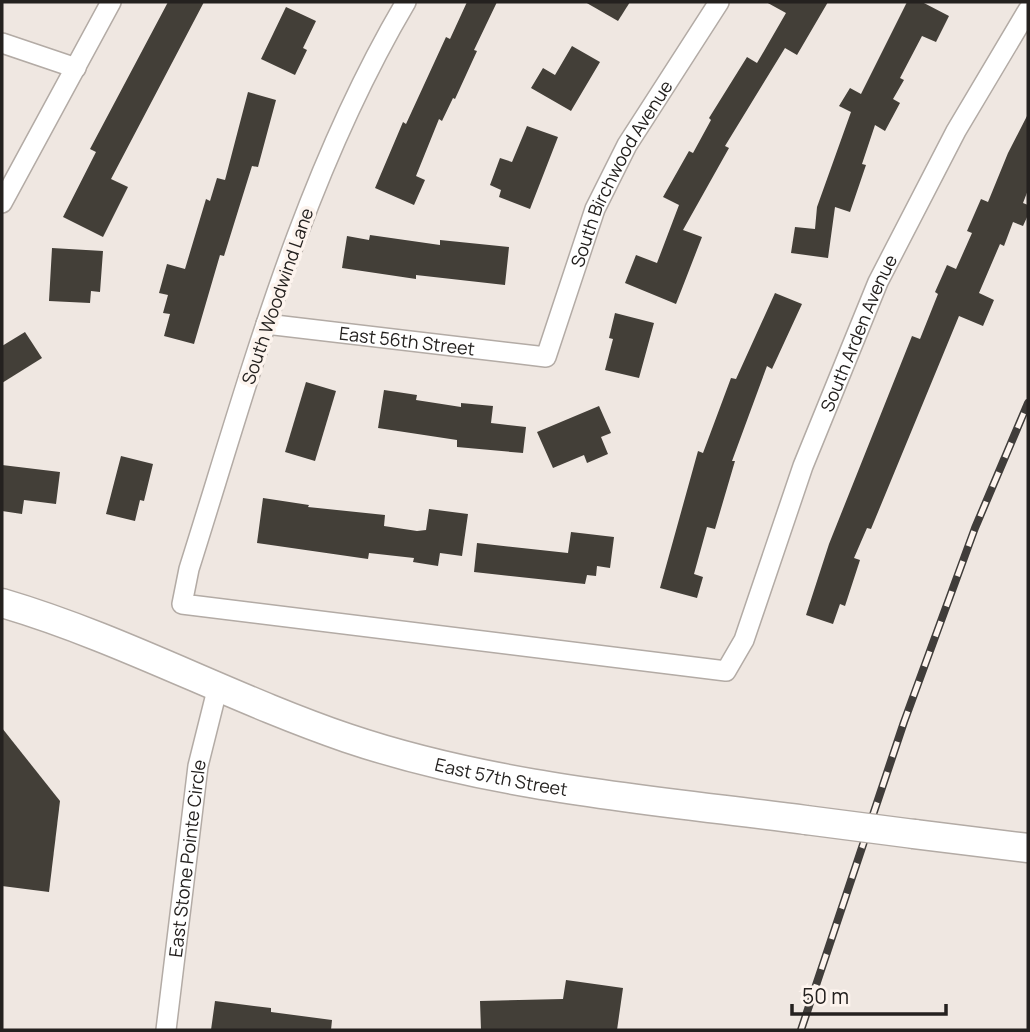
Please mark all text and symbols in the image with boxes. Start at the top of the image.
street label: South Birchwood Avenue [565,75,678,270]
street label: South Woodwind Lane [236,205,318,387]
street label: South Arden Avenue [814,250,902,415]
street label: East 56th Street [338,321,476,361]
street label: East 57th Street [433,752,569,801]
street label: East Stone Pointe Circle [163,757,211,959]
scale bar [792,972,946,1016]
text: 50 m [802,982,849,1010]

